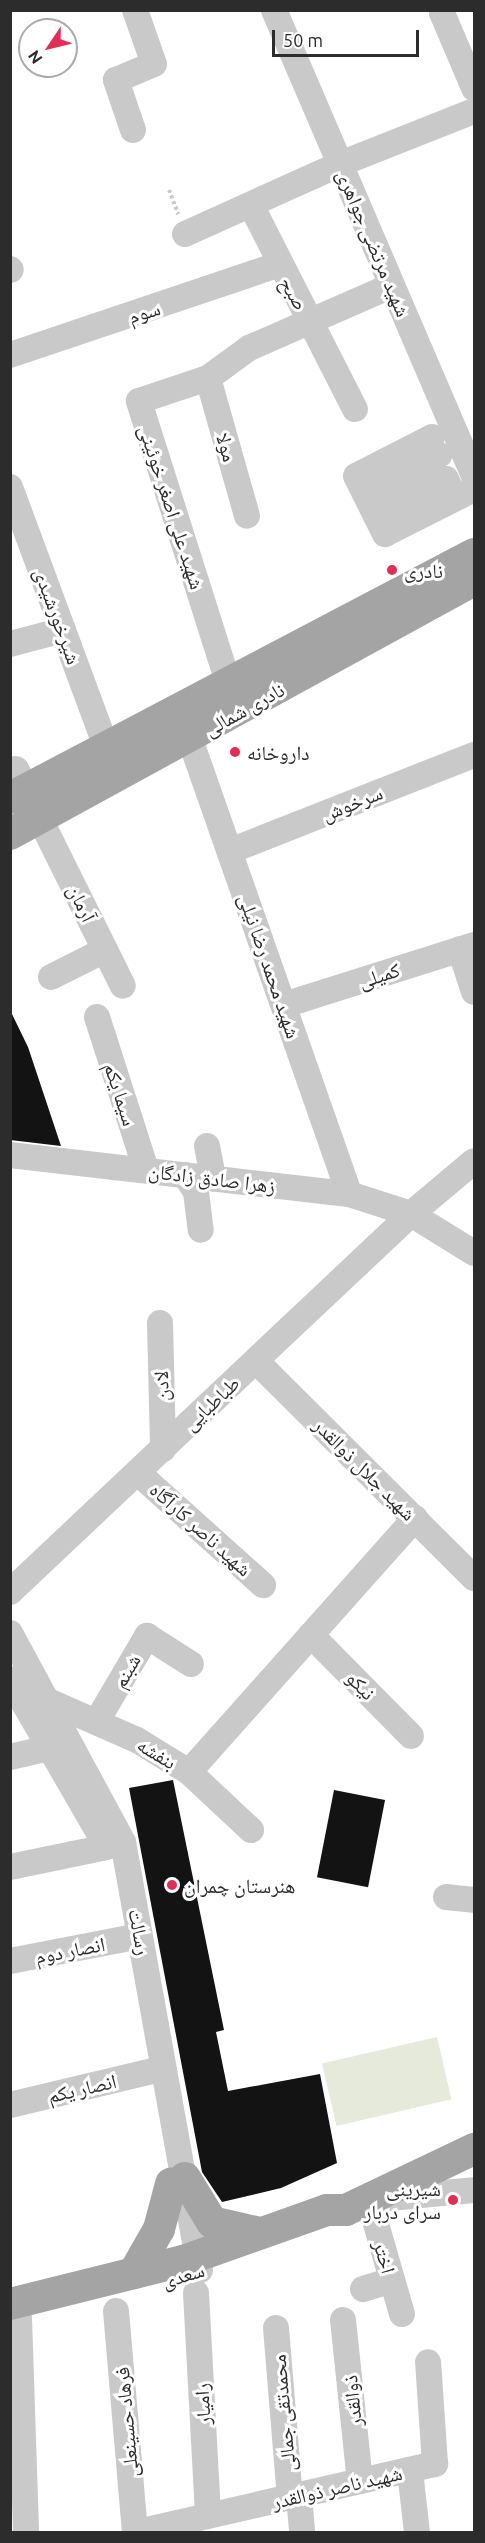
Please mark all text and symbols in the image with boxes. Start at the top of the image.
north arrow [18,18,78,78]
scale bar [275,18,422,56]
text: 50 m [283,30,323,50]
text: N [24,47,46,67]
street label: شهید مرتضی جواهری [332,166,416,320]
street label: صبح [275,272,313,314]
street label: سوم [125,296,163,328]
street label: شهید علی اصغر خوئینی [134,422,210,592]
street label: مولا [211,430,243,464]
place label: نادری [404,558,443,582]
marker: نادری [385,563,399,577]
street label: شیرخورشیدی [30,565,86,667]
street label: نادری شمالی [200,677,288,741]
place label: داروخانه [247,740,309,764]
marker: داروخانه [228,745,242,759]
street label: سرخوش [318,780,386,826]
street label: آرمان [63,880,101,926]
street label: شهید محمد رضا نیلی [234,891,306,1041]
street label: کمیلی [355,957,403,993]
street label: سیما یکم [100,1059,142,1129]
street label: زهرا صادق زادگان [147,1158,277,1198]
street label: لادن [148,1370,174,1402]
street label: طباطبایی [178,1371,244,1435]
street label: شهید جلال ذوالقدر [309,1413,421,1525]
street label: شهید ناصر کارآگاه [145,1477,257,1581]
street label: شبنم [107,1650,145,1692]
street label: نیکو [341,1665,381,1705]
street label: بنفشه [133,1732,181,1774]
place label: هنرستان چمران [184,1873,295,1897]
marker: هنرستان چمران [165,1878,179,1892]
street label: رسالت [124,1907,156,1957]
street label: انصار دوم [33,1931,107,1969]
street label: انصار یکم [45,2068,119,2108]
place label: شیرینی سرای دربار [364,2176,441,2223]
marker: شیرینی سرای دربار [446,2193,460,2207]
street label: اختر [369,2238,401,2276]
street label: سعدی [159,2257,207,2293]
street label: محمدتقی جمالی [266,2354,300,2472]
street label: فرهاد حسینعلی [109,2366,143,2478]
street label: ذوالقدر [337,2374,367,2428]
street label: رامیار [189,2383,215,2425]
street label: شهید ناصر ذوالقدر [270,2460,404,2514]

